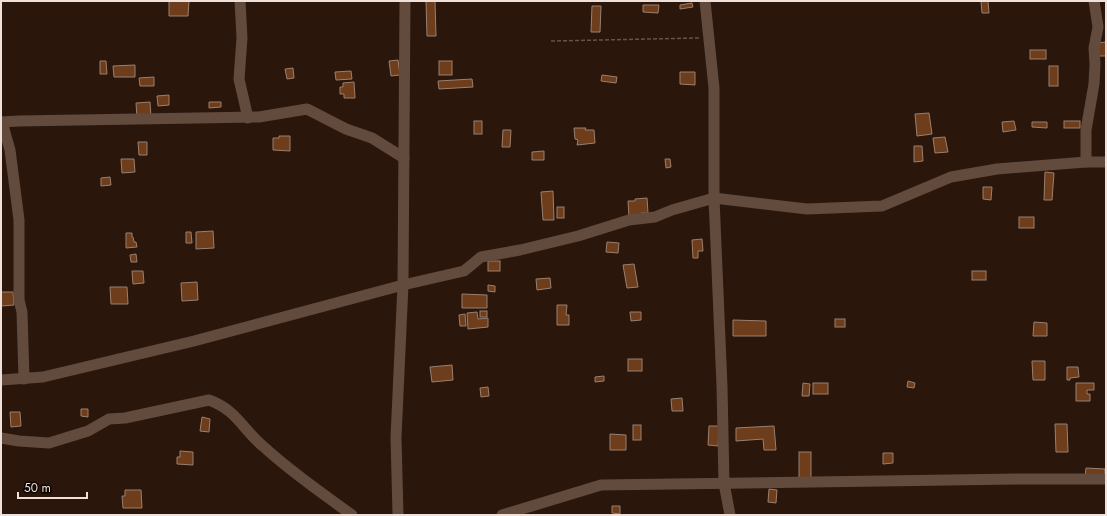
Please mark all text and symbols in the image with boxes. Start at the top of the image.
scale bar [18,474,87,500]
text: 50 m [24,479,51,497]

